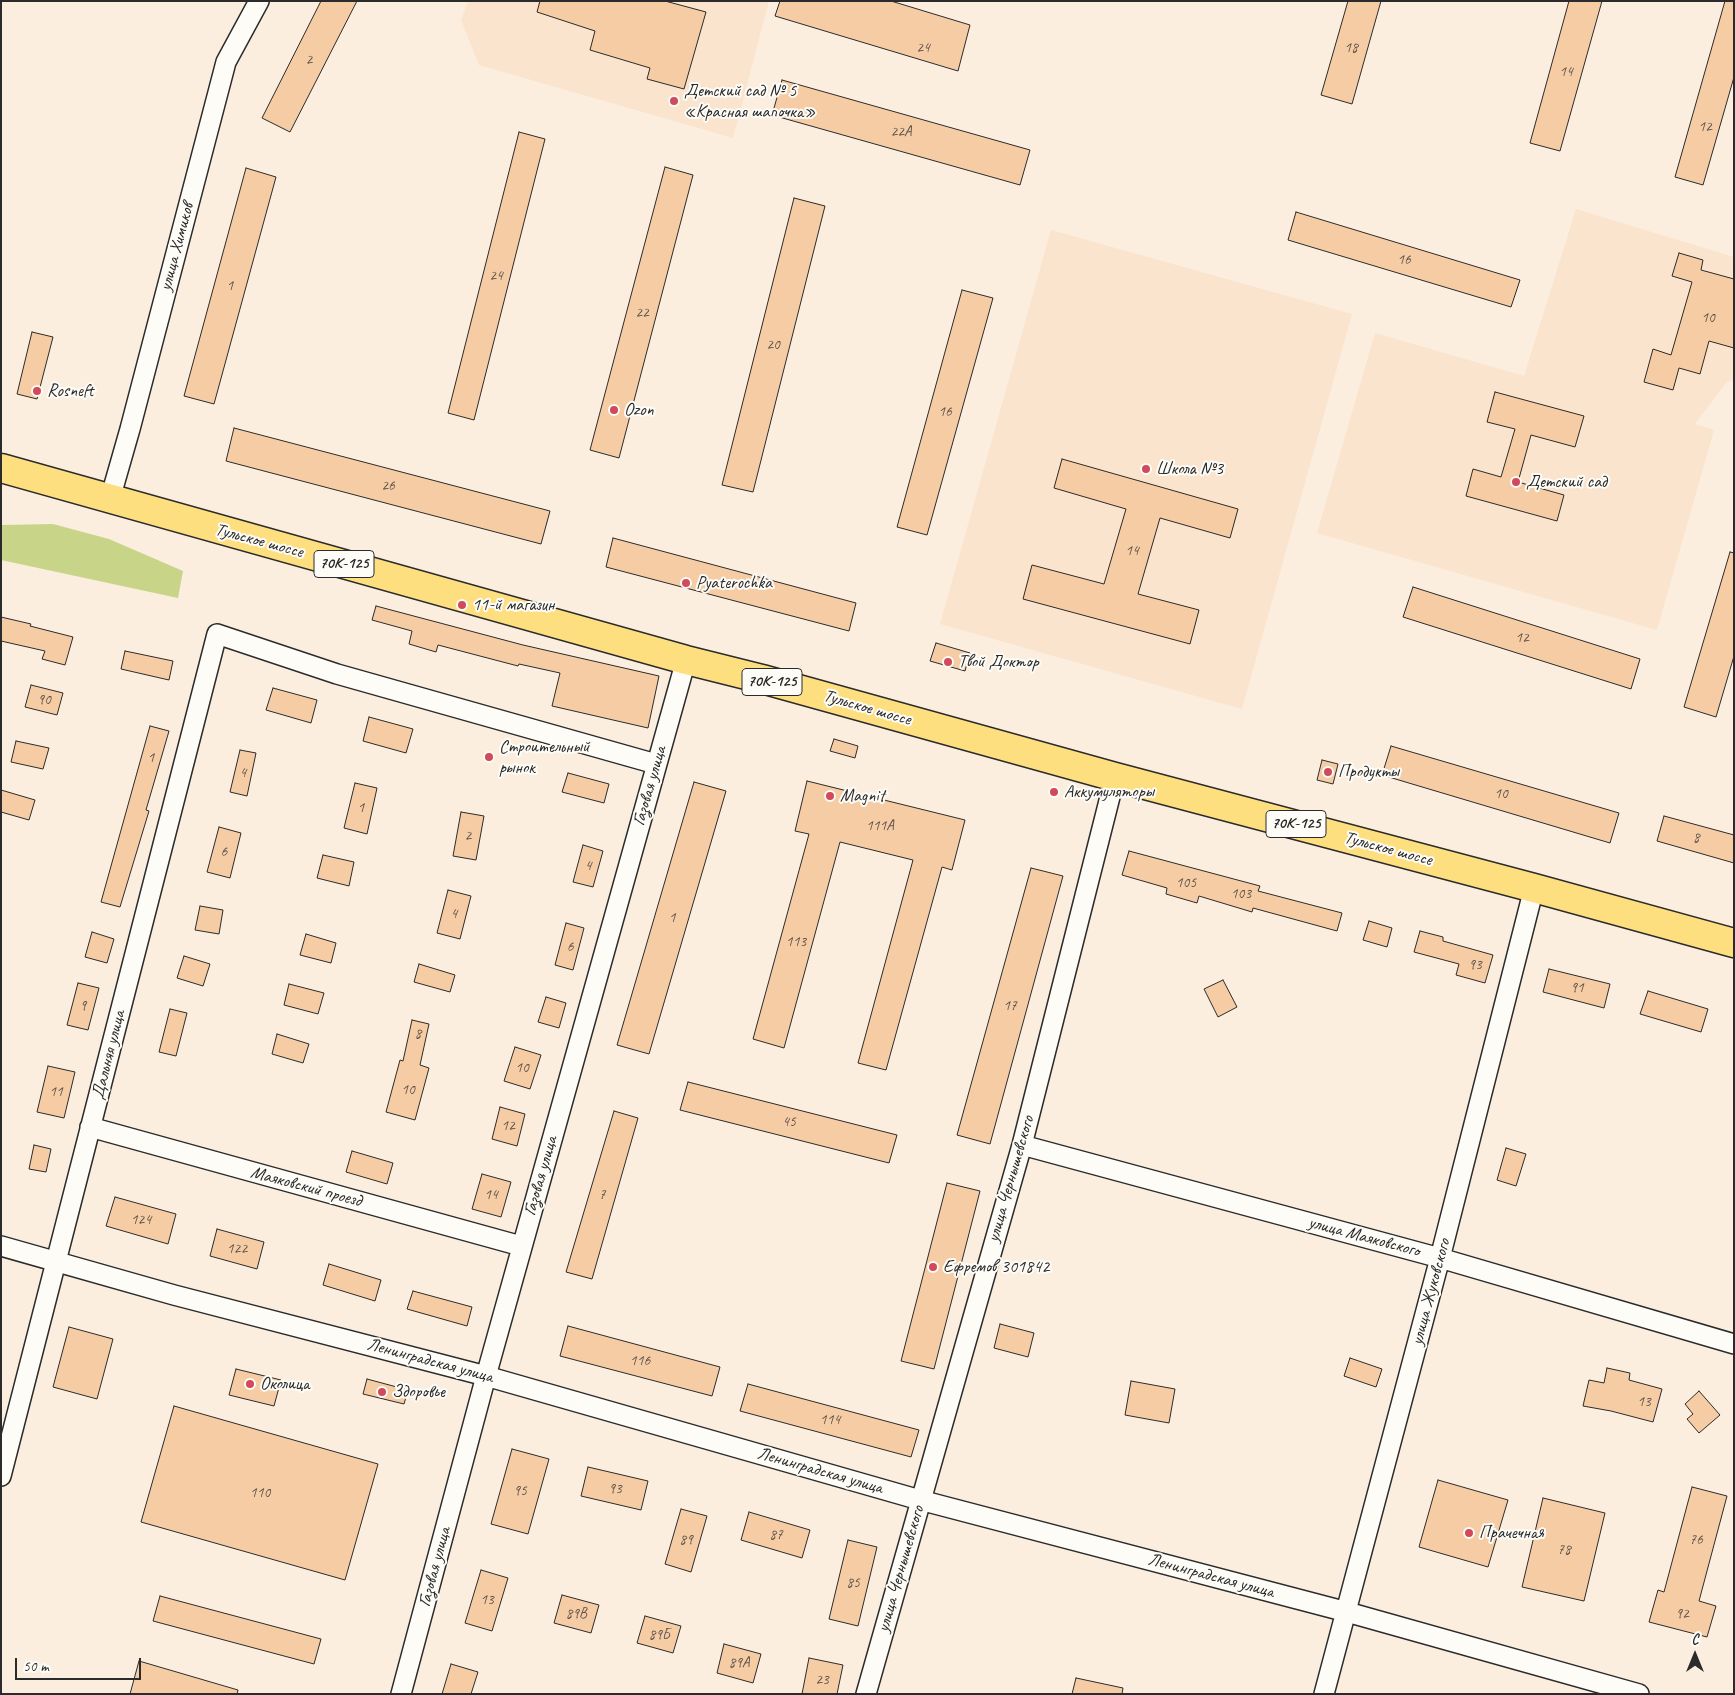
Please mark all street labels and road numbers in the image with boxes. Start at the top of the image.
street label: улица Химиков [155,201,199,293]
street label: Тульское шоссе [213,519,305,563]
road number: 70К-125 [314,550,374,578]
road number: 70К-125 [742,669,802,696]
street label: Тульское шоссе [821,685,913,731]
street label: Газовая улица [628,744,672,828]
road number: 70К-125 [1266,811,1326,838]
street label: Тульское шоссе [1342,827,1434,871]
street label: Дальняя улица [88,1008,130,1102]
street label: улица Чернышевского [983,1113,1039,1245]
street label: Газовая улица [519,1134,563,1218]
street label: Маяковский проезд [248,1162,364,1212]
street label: улица Маяковского [1306,1212,1422,1262]
street label: улица Жуковского [1406,1236,1456,1348]
street label: Ленинградская улица [365,1334,495,1388]
street label: Ленинградская улица [755,1443,885,1499]
street label: улица Чернышевского [873,1503,929,1635]
street label: Газовая улица [414,1525,456,1609]
street label: Ленинградская улица [1146,1549,1276,1603]

